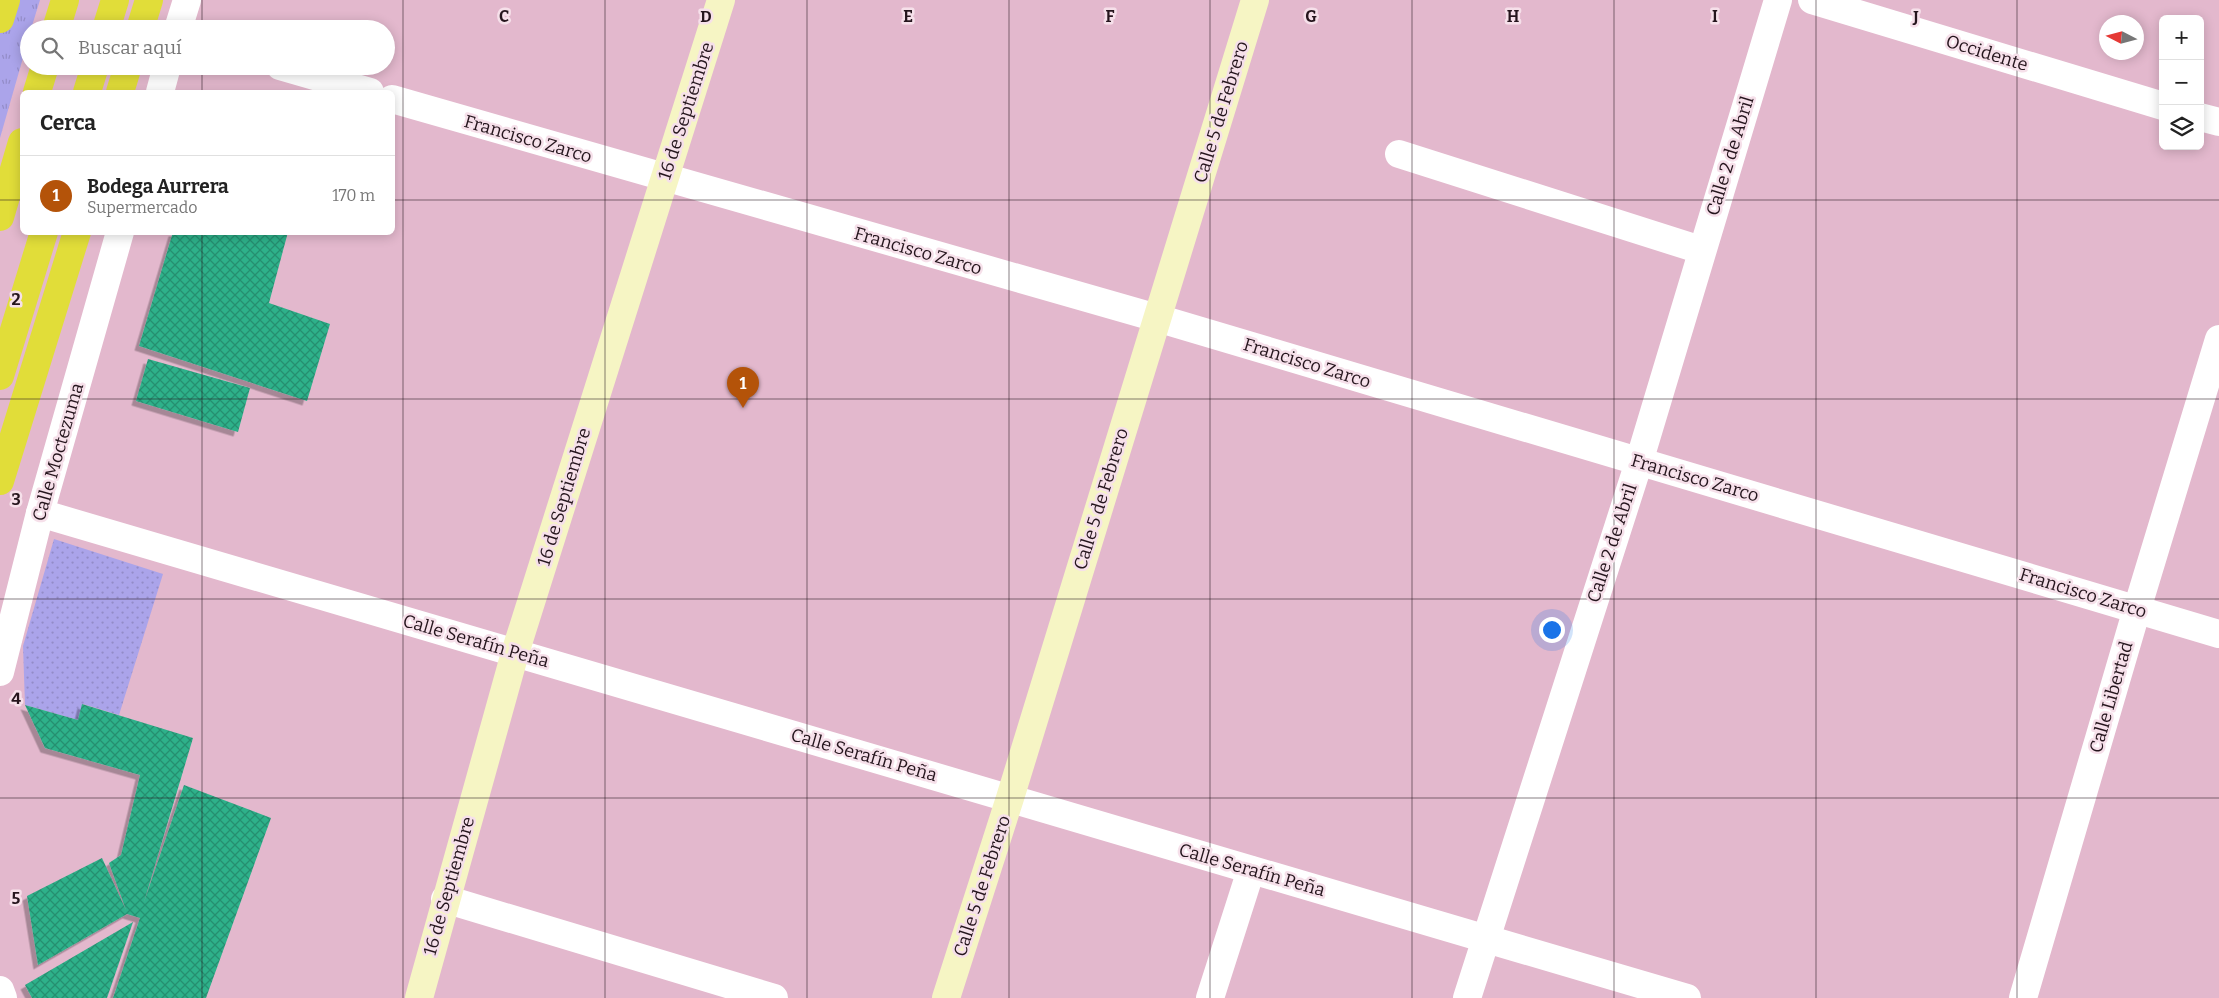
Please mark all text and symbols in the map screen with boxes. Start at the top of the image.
text: C [499,7,509,26]
text: D [700,7,712,26]
text: E [903,7,913,26]
text: F [1106,7,1115,26]
text: G [1305,7,1317,26]
text: H [1507,7,1520,26]
text: I [1712,7,1718,26]
text: J [1912,7,1919,26]
north arrow [2099,15,2144,60]
map controls [2159,15,2204,150]
button: + [2159,15,2204,60]
search box [20,20,395,75]
street label: Occidente [1943,30,2031,76]
icon: search [38,34,66,62]
text: Buscar aquí [78,36,182,59]
street label: Calle 5 de Febrero [1189,38,1253,186]
street label: 16 de Septiembre [653,39,719,183]
button: − [2159,60,2204,105]
street label: Calle 2 de Abril [1701,94,1759,218]
button: layers [2159,105,2204,150]
text: Cerca [40,110,96,136]
street label: Francisco Zarco [462,110,594,168]
text: Bodega Aurrera [87,175,229,198]
text: 1 [53,186,59,205]
text: 170 m [332,186,375,205]
text: Supermercado [87,198,197,217]
street label: Francisco Zarco [852,222,984,280]
text: 2 [11,290,21,309]
street label: Francisco Zarco [1241,333,1373,393]
pin: 1 [727,367,759,408]
street label: Calle Moctezuma [28,380,88,524]
street label: 16 de Septiembre [533,425,595,569]
street label: Calle 5 de Febrero [1069,425,1133,573]
street label: Francisco Zarco [1629,449,1761,507]
street label: Calle 2 de Abril [1582,481,1642,605]
text: 3 [11,490,21,509]
street label: Francisco Zarco [2017,563,2149,623]
street label: Calle Serafín Peña [400,610,552,672]
your location [1539,617,1565,643]
street label: Calle Libertad [2085,638,2138,755]
text: 4 [11,689,21,708]
street label: Calle Serafín Peña [788,724,940,786]
street label: Calle 5 de Febrero [949,813,1015,959]
street label: 16 de Septiembre [419,814,479,958]
street label: Calle Serafín Peña [1176,839,1328,901]
text: 5 [12,889,21,908]

